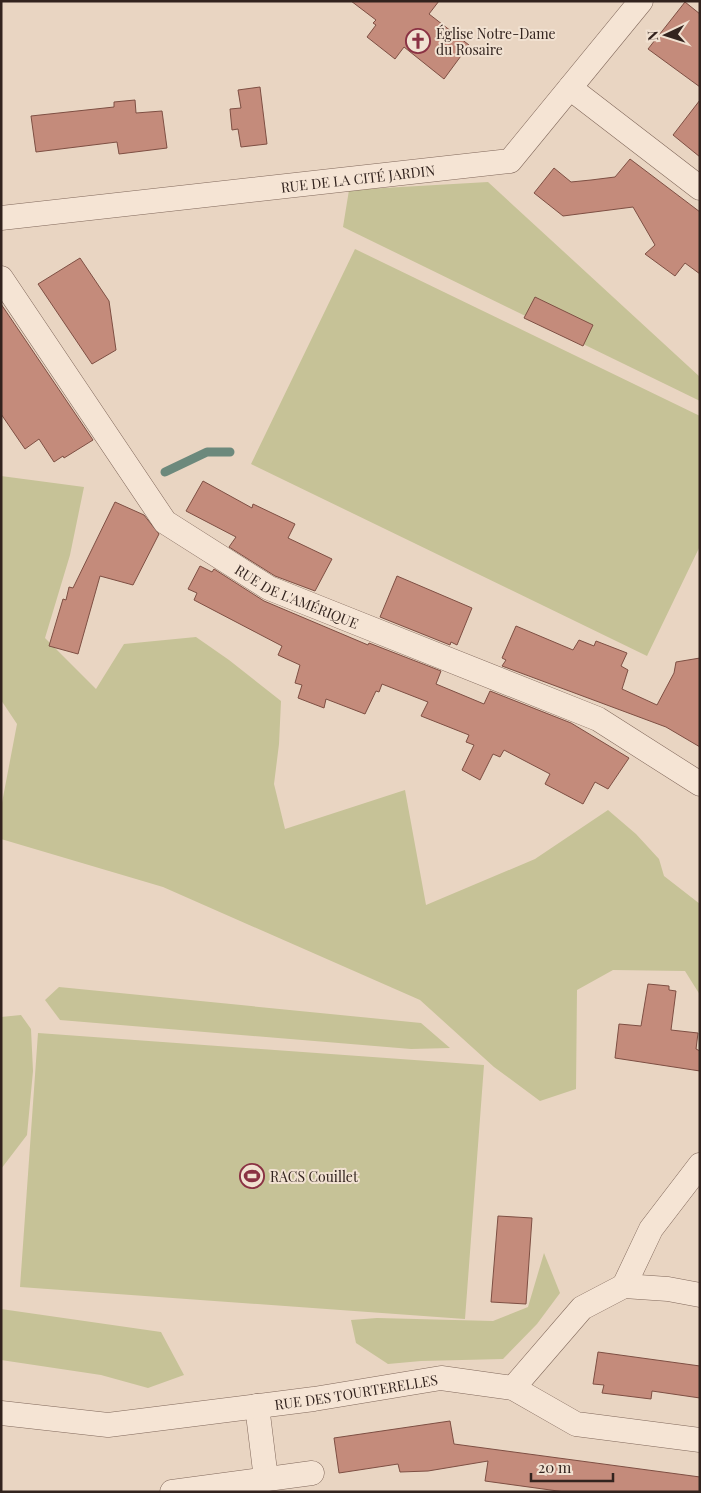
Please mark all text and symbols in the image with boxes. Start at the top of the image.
north arrow [641,10,691,60]
place label: Église Notre-Dame du Rosaire [436,24,556,59]
church icon: Église Notre-Dame du Rosaire [405,28,431,54]
text: N [643,30,662,42]
street label: RUE DE LA CITÉ JARDIN [280,160,436,196]
street label: RUE DE L'AMÉRIQUE [232,559,362,632]
sports icon: RACS Couillet [239,1163,265,1189]
place label: RACS Couillet [270,1167,359,1186]
street label: RUE DES TOURTERELLES [273,1369,439,1413]
scale bar [531,1450,614,1482]
text: 20 m [538,1457,572,1477]

